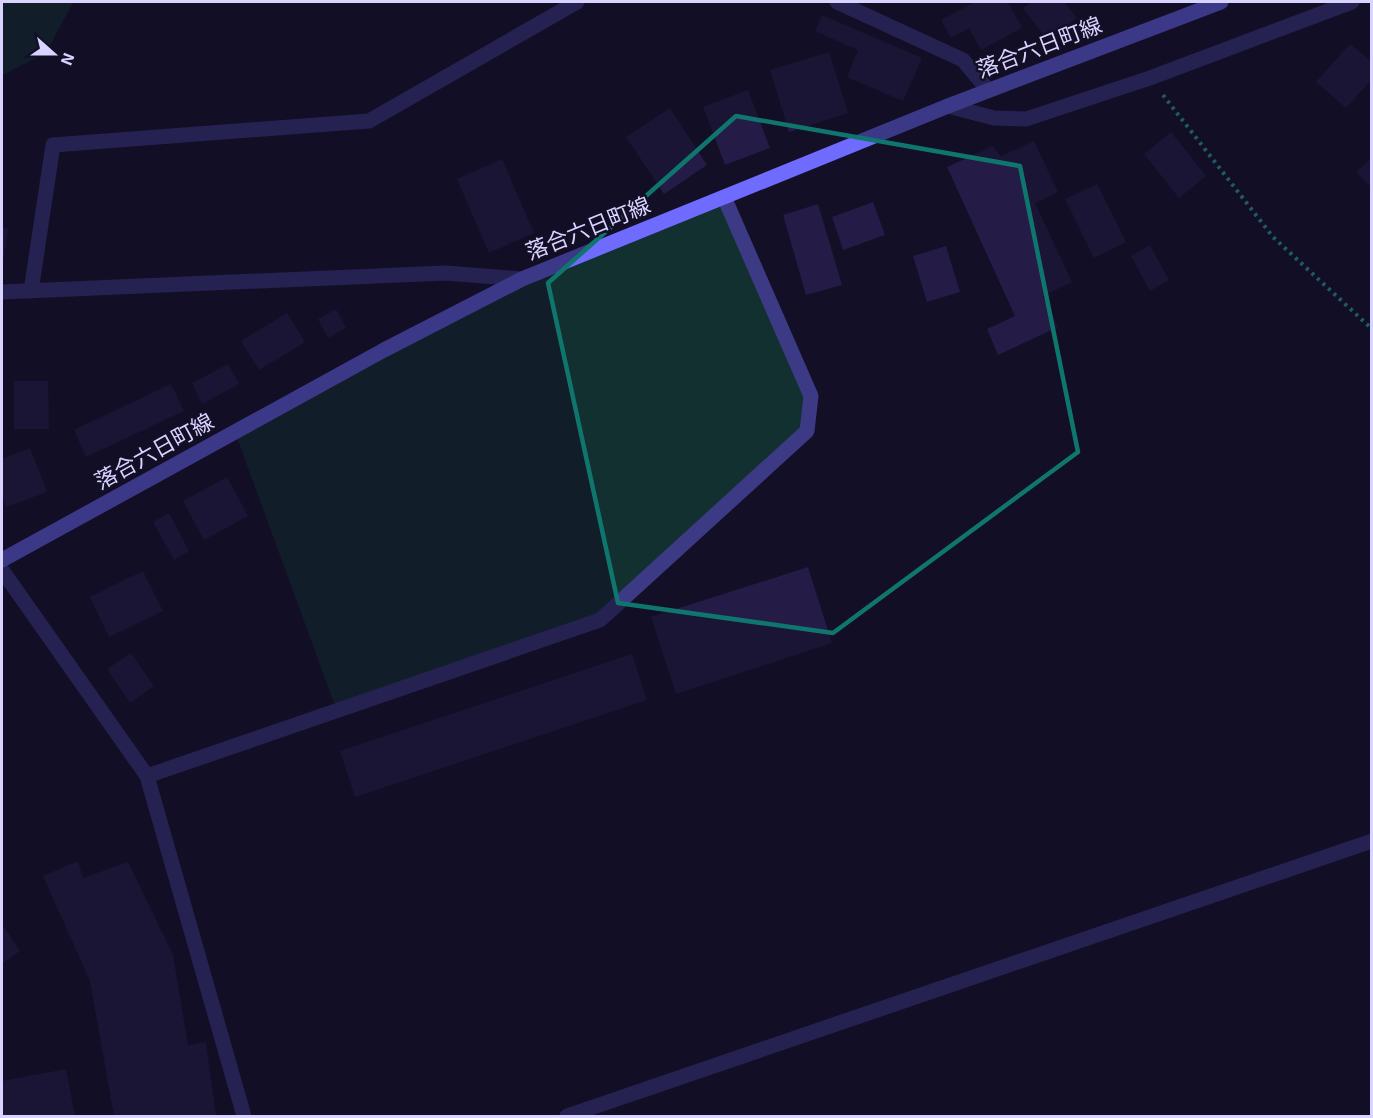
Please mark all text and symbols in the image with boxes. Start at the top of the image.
street label: 落合六日町線 [972,10,1105,82]
north arrow [24,24,84,84]
text: N [58,51,79,68]
street label: 落合六日町線 [522,190,654,264]
street label: 落合六日町線 [89,407,218,493]

